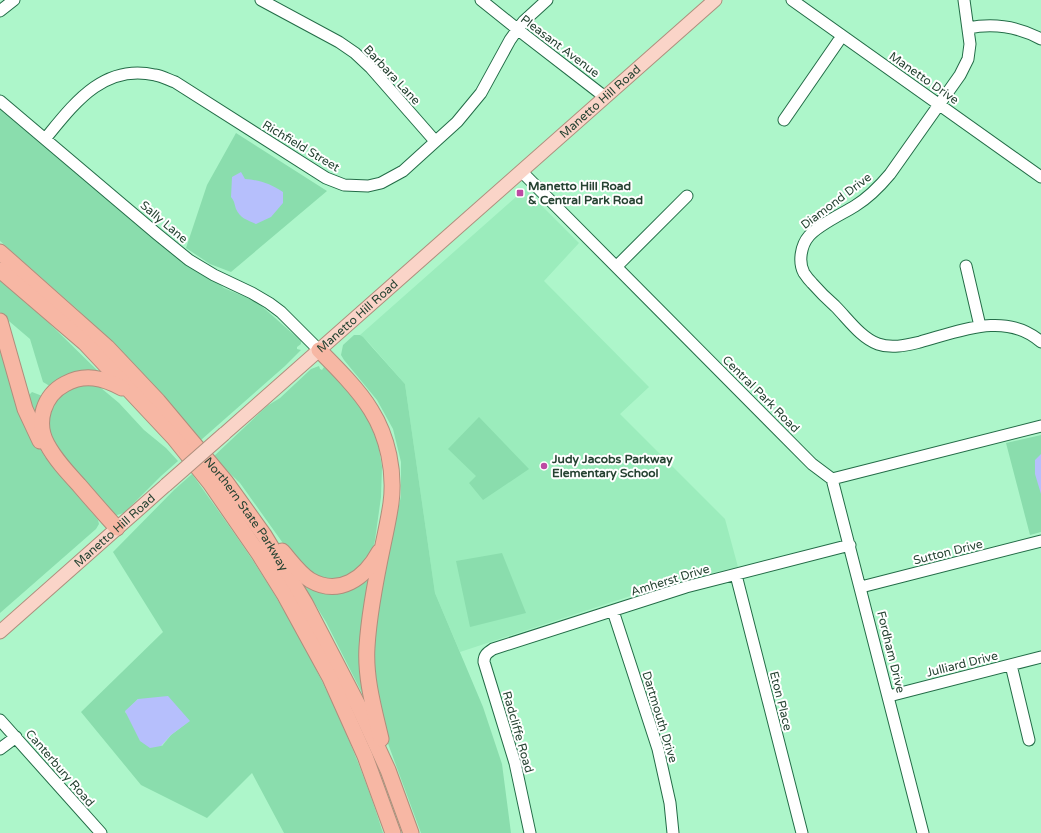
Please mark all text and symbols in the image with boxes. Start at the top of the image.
street label: Pleasant Avenue [518,12,602,80]
street label: Barbara Lane [361,42,423,108]
street label: Manetto Drive [887,49,962,107]
street label: Manetto Hill Road [557,62,643,141]
street label: Richfield Street [260,117,342,175]
street label: Diamond Drive [798,170,874,232]
place label: Manetto Hill Road & Central Park Road [528,179,643,207]
marker: Manetto Hill Road & Central Park Road [515,188,525,198]
street label: Sally Lane [138,198,191,246]
street label: Manetto Hill Road [314,277,401,356]
street label: Central Park Road [720,353,802,435]
place label: Judy Jacobs Parkway Elementary School [551,452,673,481]
street label: Northern State Parkway [201,454,291,574]
marker: Judy Jacobs Parkway Elementary School [539,461,549,471]
street label: Manetto Hill Road [71,491,158,570]
street label: Sutton Drive [912,537,984,567]
street label: Amherst Drive [629,561,711,599]
street label: Fordham Drive [874,610,908,695]
street label: Julliard Drive [925,648,999,680]
street label: Dartmouth Drive [639,670,681,765]
street label: Eton Place [767,670,795,732]
street label: Radcliffe Road [500,690,536,774]
street label: Canterbury Road [23,727,97,809]

